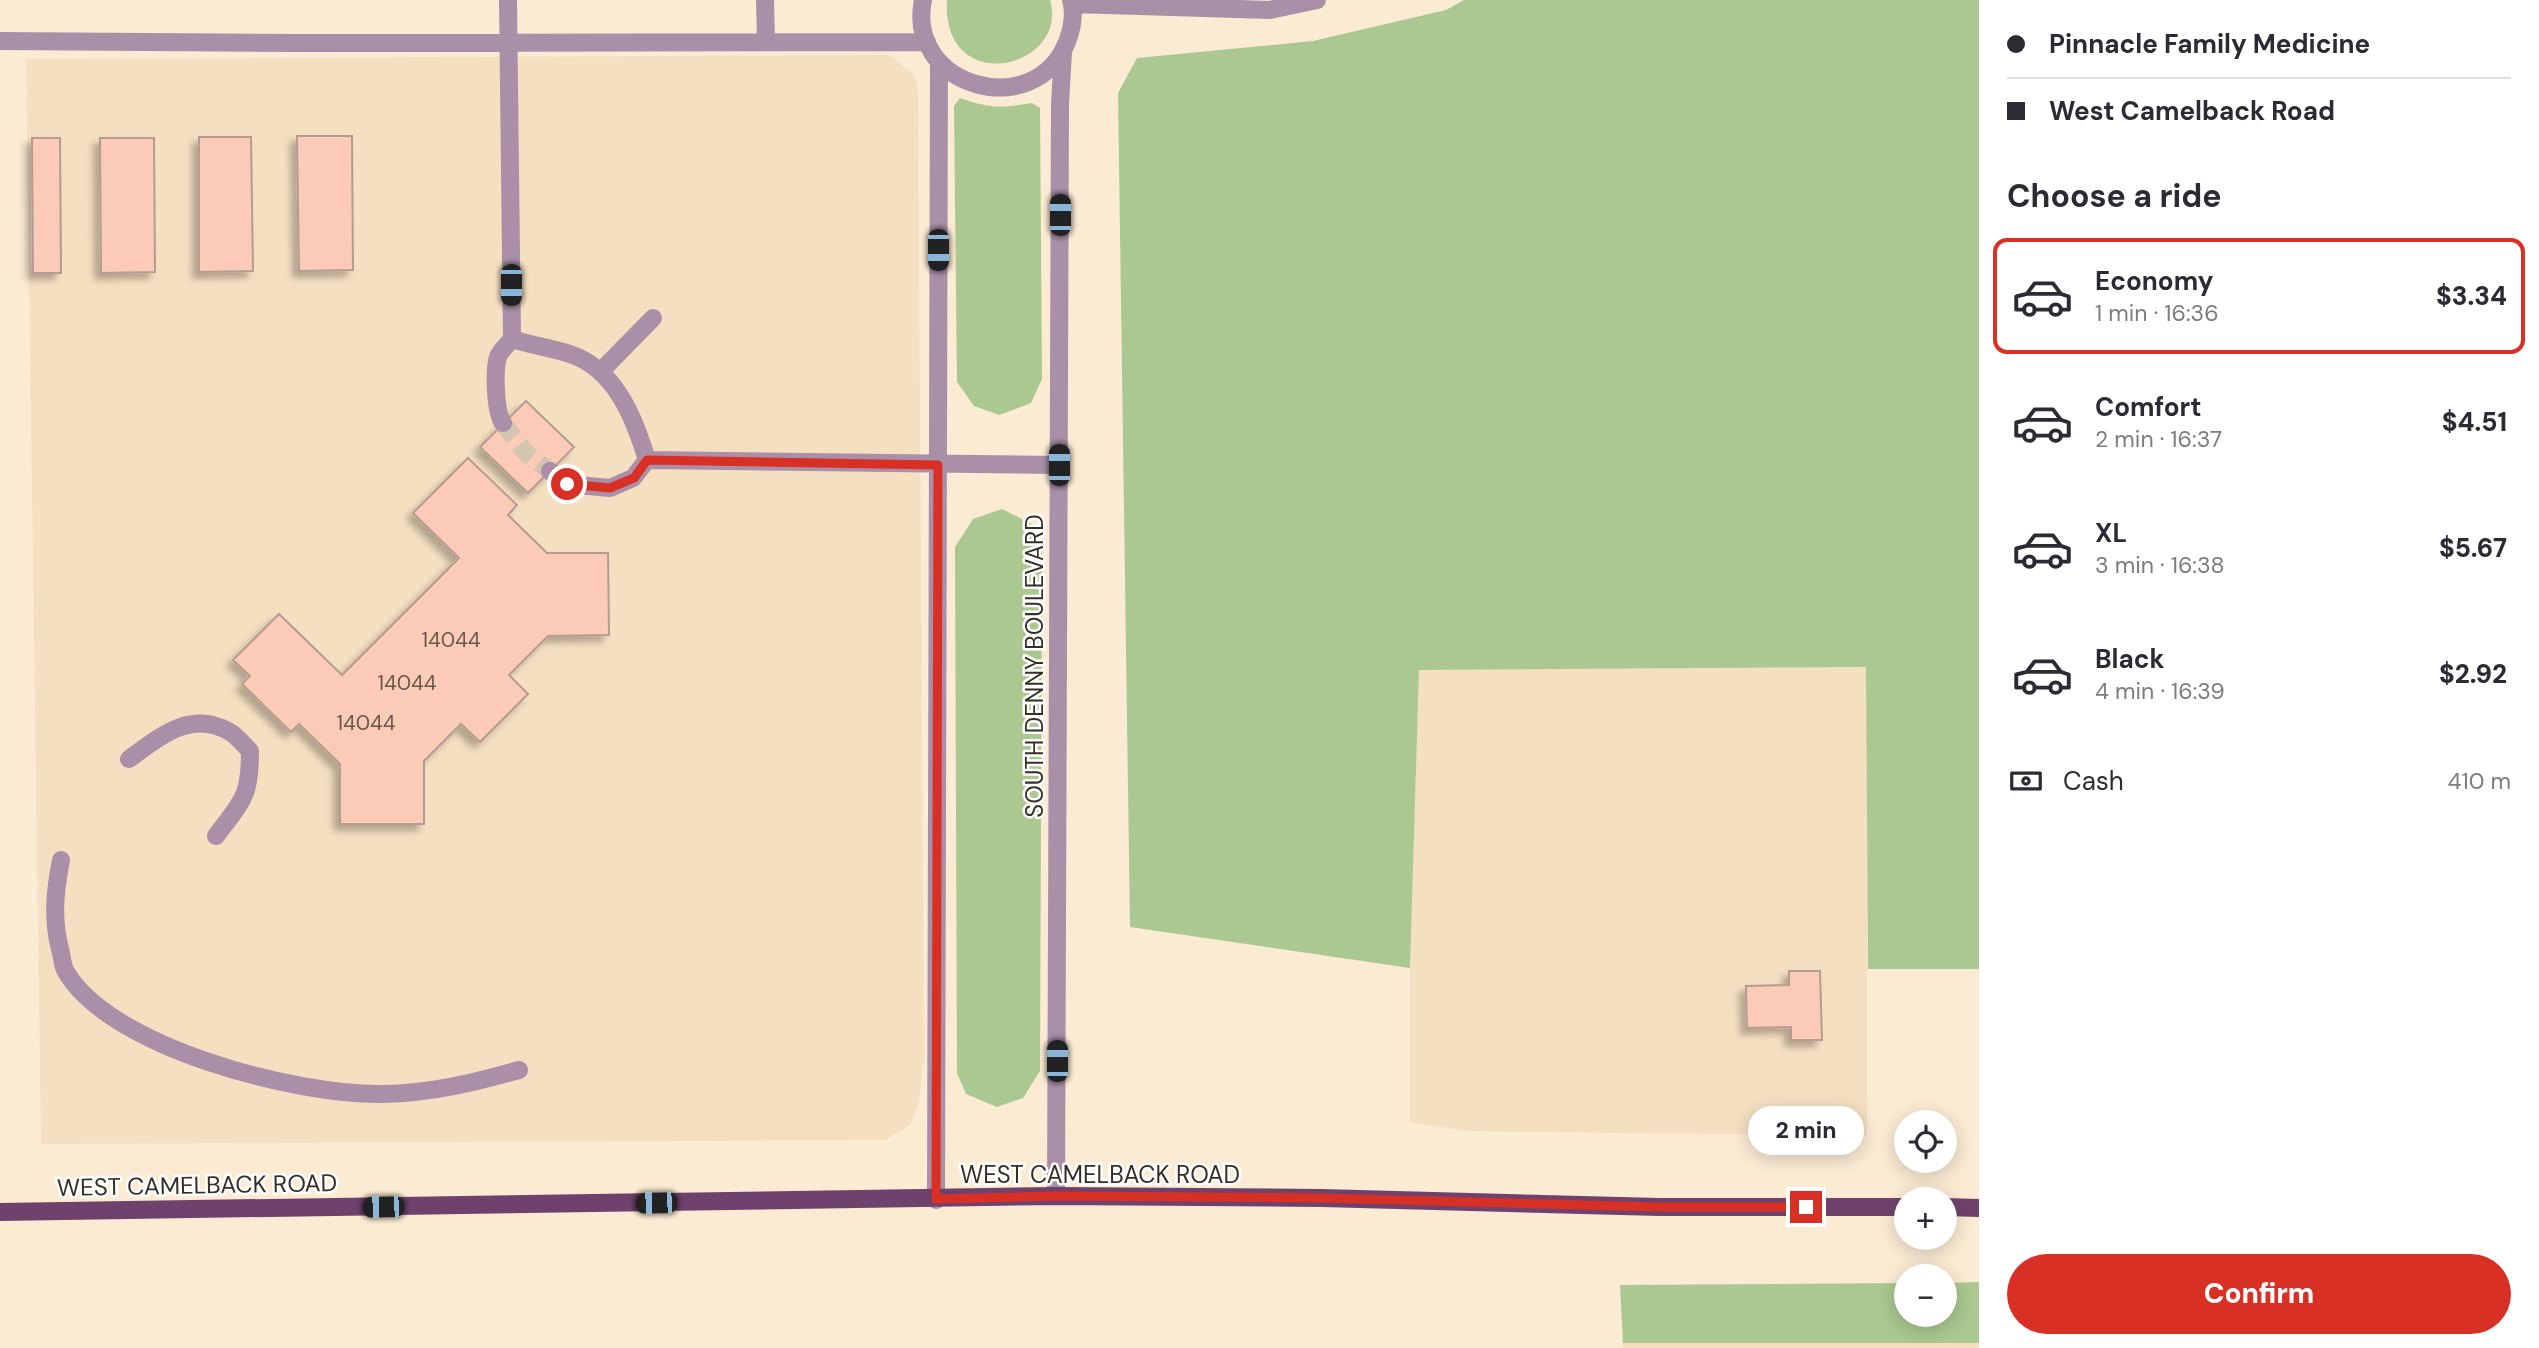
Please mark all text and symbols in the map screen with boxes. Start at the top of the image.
text: Pinnacle Family Medicine [2049,27,2370,61]
text: West Camelback Road [2049,94,2335,128]
text: Choose a ride [2007,175,2222,217]
car [1050,194,1071,236]
car [928,229,949,271]
car [501,264,522,306]
text: Economy [2095,264,2213,298]
icon: car [2011,265,2074,328]
text: $3.34 [2436,279,2507,313]
text: 1 min · 16:36 [2095,298,2219,328]
text: Comfort [2095,390,2201,424]
icon: car [2011,391,2074,454]
text: $4.51 [2442,405,2507,439]
text: 2 min · 16:37 [2095,424,2222,454]
car [1049,444,1070,486]
route start [551,468,583,500]
street label: SOUTH DENNY BOULEVARD [1019,514,1050,818]
text: XL [2095,516,2127,550]
icon: car [2011,517,2074,580]
text: $5.67 [2439,531,2507,565]
text: 3 min · 16:38 [2095,550,2225,580]
house number: 14044 [421,626,481,654]
text: Black [2095,642,2165,676]
icon: car [2011,643,2074,706]
text: $2.92 [2439,657,2507,691]
house number: 14044 [377,669,437,697]
text: 4 min · 16:39 [2095,676,2225,706]
house number: 14044 [336,709,396,737]
icon: cash [2007,762,2045,800]
text: Cash [2063,764,2124,798]
text: 410 m [2448,766,2511,796]
car [1047,1040,1068,1082]
callout: 2 min [1748,1106,1864,1154]
map controls [1894,1110,1957,1327]
button: locate [1894,1110,1957,1173]
text: 2 min [1775,1115,1837,1145]
street label: WEST CAMELBACK ROAD [960,1159,1240,1190]
street label: WEST CAMELBACK ROAD [57,1167,337,1203]
button: + [1894,1187,1957,1250]
route end [1790,1191,1822,1223]
car [635,1192,678,1214]
car [362,1196,405,1218]
button: Confirm [2007,1254,2511,1334]
button: − [1894,1264,1957,1327]

